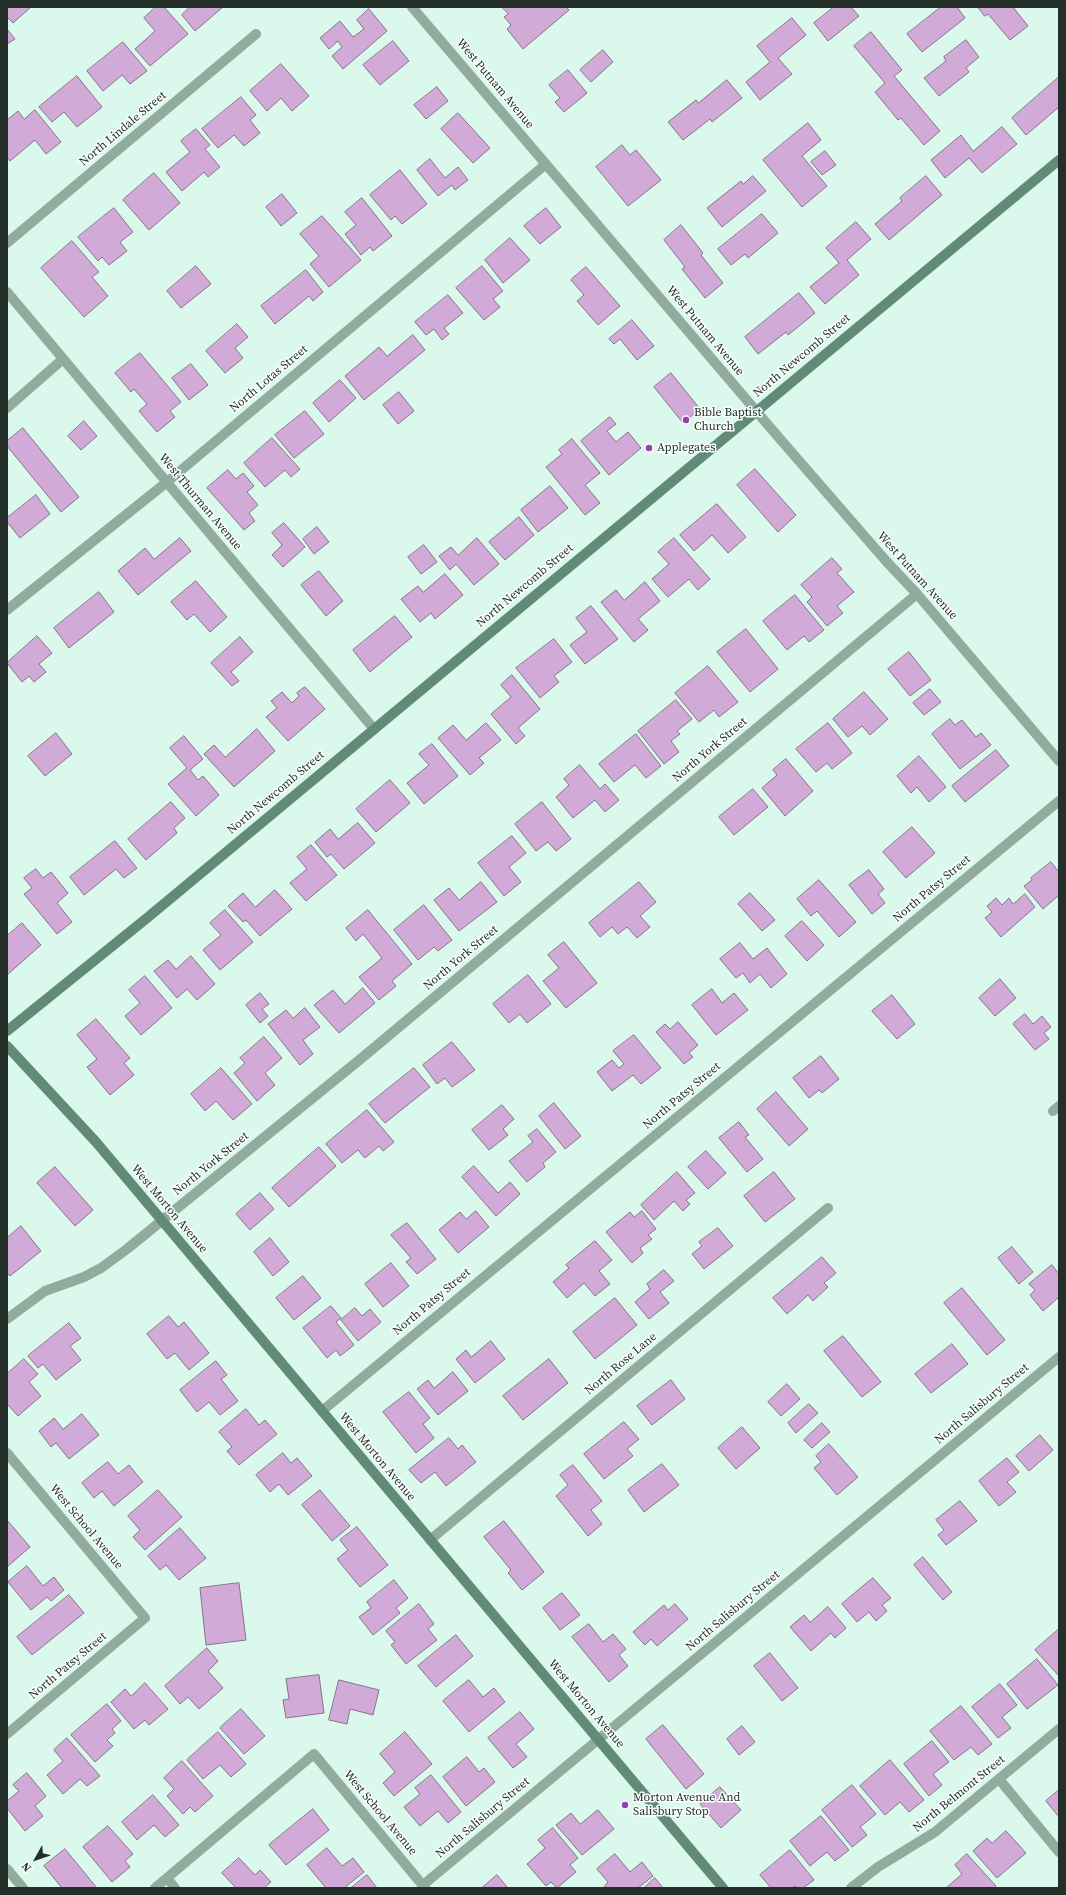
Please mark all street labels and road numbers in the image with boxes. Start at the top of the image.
street label: West Putnam Avenue [453,36,537,132]
street label: North Lindale Street [77,89,169,169]
street label: West Putnam Avenue [663,283,747,379]
street label: North Newcomb Street [751,311,853,401]
street label: North Lotas Street [227,342,311,416]
street label: West Thurman Avenue [155,451,245,553]
street label: West Putnam Avenue [874,529,960,623]
street label: North Newcomb Street [474,541,576,631]
street label: North York Street [670,715,750,785]
street label: North Newcomb Street [225,748,327,838]
street label: North Patsy Street [890,852,974,926]
street label: North York Street [421,923,501,993]
street label: North Patsy Street [640,1059,724,1133]
street label: North York Street [170,1129,252,1199]
street label: West Morton Avenue [128,1162,210,1256]
street label: North Patsy Street [390,1265,474,1339]
street label: North Rose Lane [582,1330,660,1398]
street label: North Salisbury Street [932,1361,1032,1447]
street label: West Morton Avenue [336,1410,418,1504]
street label: West School Avenue [46,1482,126,1572]
street label: North Salisbury Street [683,1568,783,1654]
street label: North Patsy Street [26,1629,110,1703]
street label: West Morton Avenue [545,1657,627,1751]
street label: North Belmont Street [910,1753,1008,1835]
street label: West School Avenue [340,1768,420,1858]
street label: North Salisbury Street [433,1775,533,1861]

